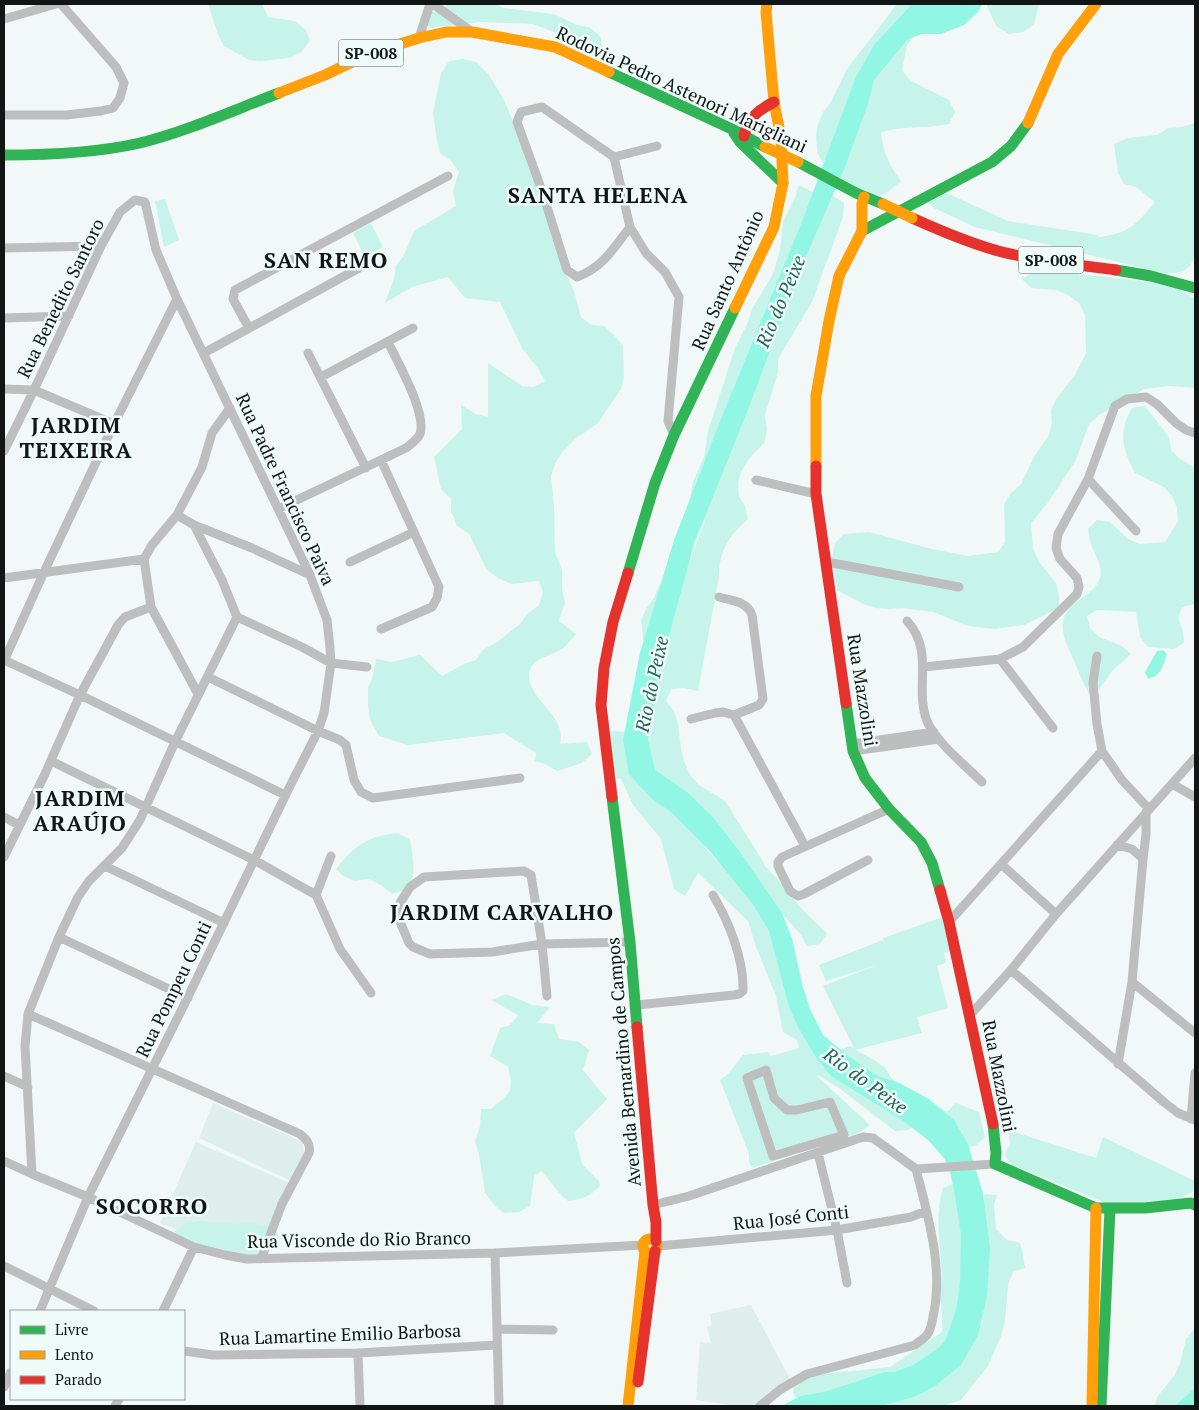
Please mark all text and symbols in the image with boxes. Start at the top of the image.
street label: Rodovia Pedro Astenori Marigliani [553,20,811,158]
road number: SP-008 [338,40,404,66]
district label: SANTA HELENA [508,180,688,209]
street label: Rua Santo Antônio [685,206,769,354]
street label: Rua Benedito Santoro [11,214,109,382]
district label: SAN REMO [264,245,388,274]
road number: SP-008 [1018,246,1084,274]
water label: Rio do Peixe [749,251,811,352]
street label: Rua Padre Francisco Paiva [231,389,341,589]
district label: JARDIM TEIXEIRA [19,410,133,464]
street label: Rua Mazzolini [842,632,884,748]
water label: Rio do Peixe [628,633,673,735]
district label: JARDIM ARAÚJO [33,783,127,837]
district label: JARDIM CARVALHO [390,897,614,926]
street label: Rua Pompeu Conti [130,917,216,1061]
street label: Avenida Bernardino de Campos [600,936,646,1188]
street label: Rua Mazzolini [977,1018,1023,1134]
water label: Rio do Peixe [818,1041,913,1119]
district label: SOCORRO [96,1191,208,1220]
street label: Rua José Conti [732,1199,850,1235]
street label: Rua Visconde do Rio Branco [247,1225,471,1253]
legend [10,1310,185,1400]
street label: Rua Lamartine Emilio Barbosa [219,1318,461,1350]
text: Livre [55,1319,89,1339]
text: Lento [55,1344,94,1364]
text: Parado [55,1369,101,1389]

